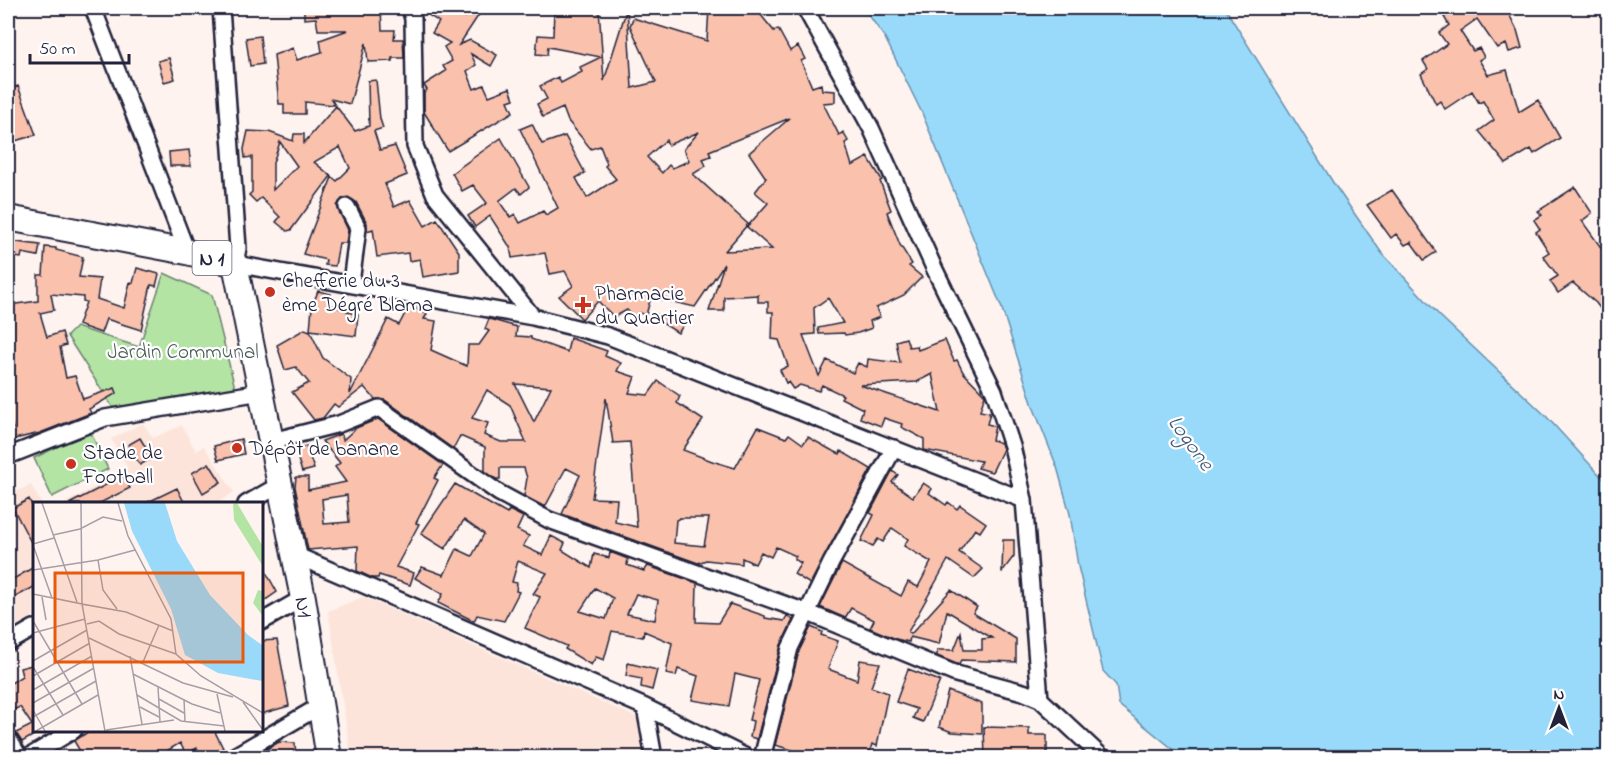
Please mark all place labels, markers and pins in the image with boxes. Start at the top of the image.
place label: Chefferie du 3 ème Dégré Blama [282,267,433,323]
place label: Pharmacie du Quartier [595,280,695,334]
marker: Chefferie du 3 ème Dégré Blama [263,285,277,299]
marker: Pharmacie du Quartier [576,298,590,312]
place label: Dépôt de banane [248,435,399,465]
place label: Stade de Football [82,439,163,493]
marker: Dépôt de banane [230,441,244,455]
marker: Stade de Football [64,457,78,471]

